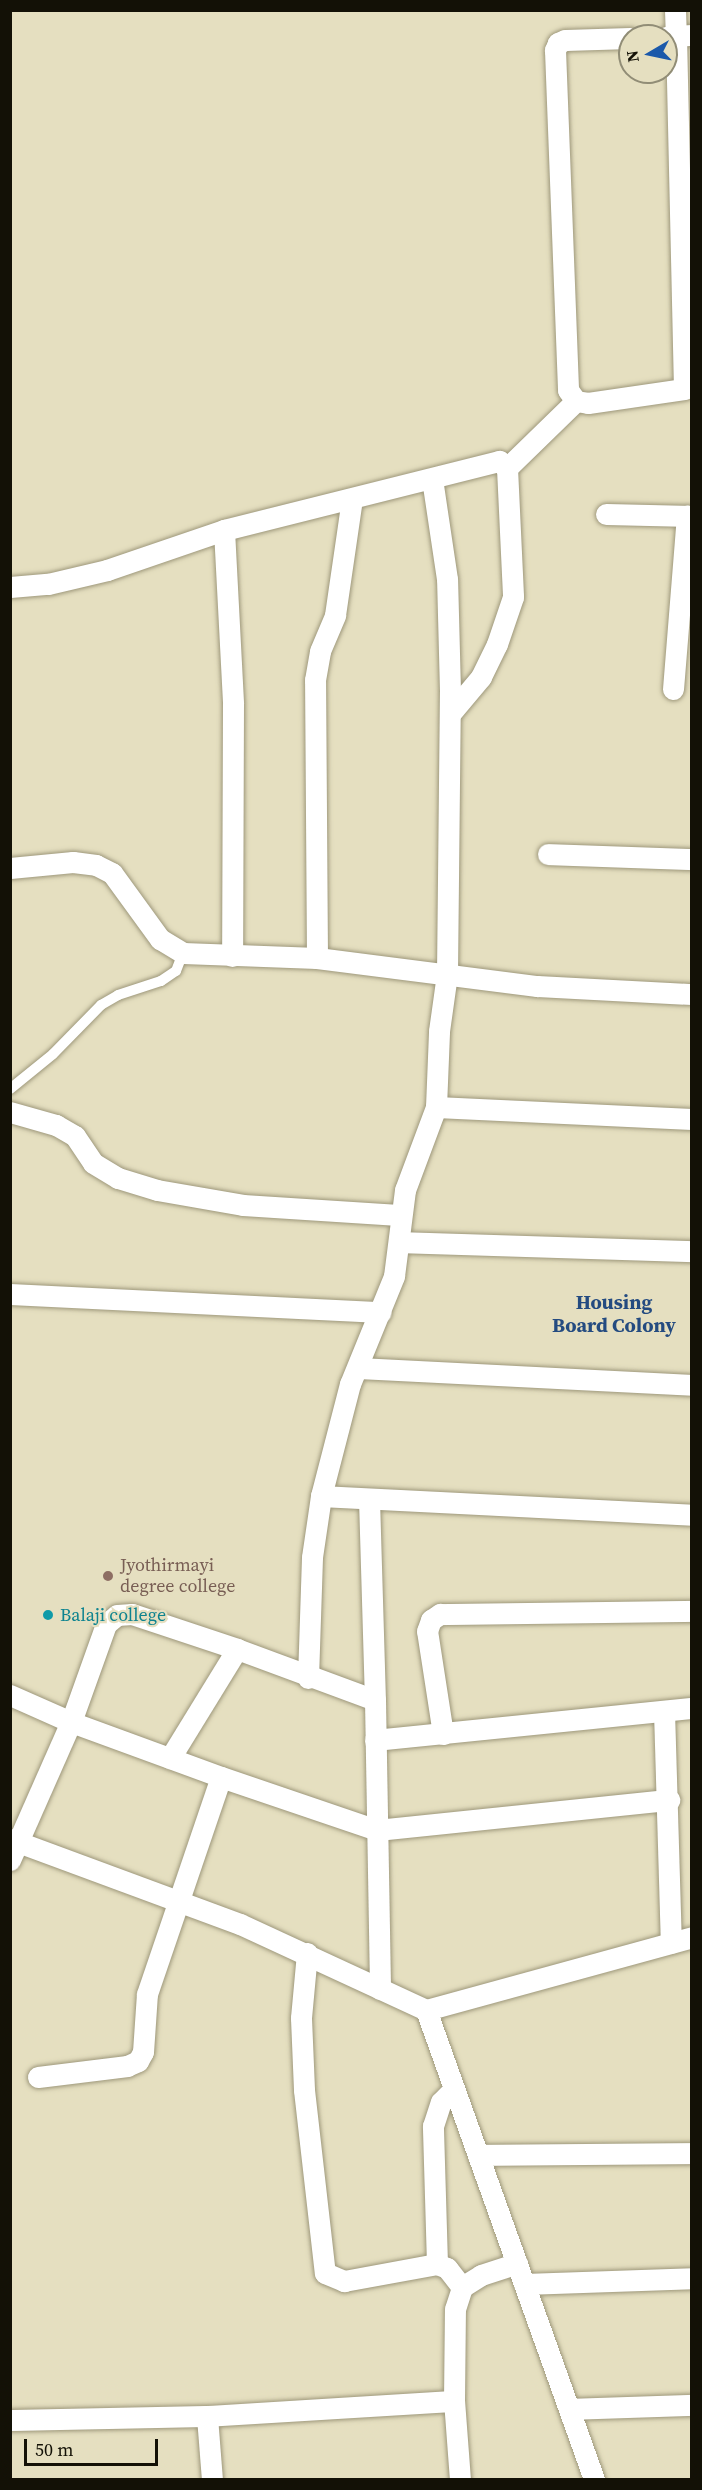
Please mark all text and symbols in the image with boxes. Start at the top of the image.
north arrow [618,24,678,84]
text: N [620,49,644,64]
district label: Housing Board Colony [552,1291,676,1338]
place label: Jyothirmayi degree college [120,1555,235,1598]
marker: Jyothirmayi degree college [101,1569,115,1583]
place label: Balaji college [60,1604,166,1626]
marker: Balaji college [41,1608,55,1622]
scale bar [27,2427,160,2465]
text: 50 m [35,2437,73,2462]

